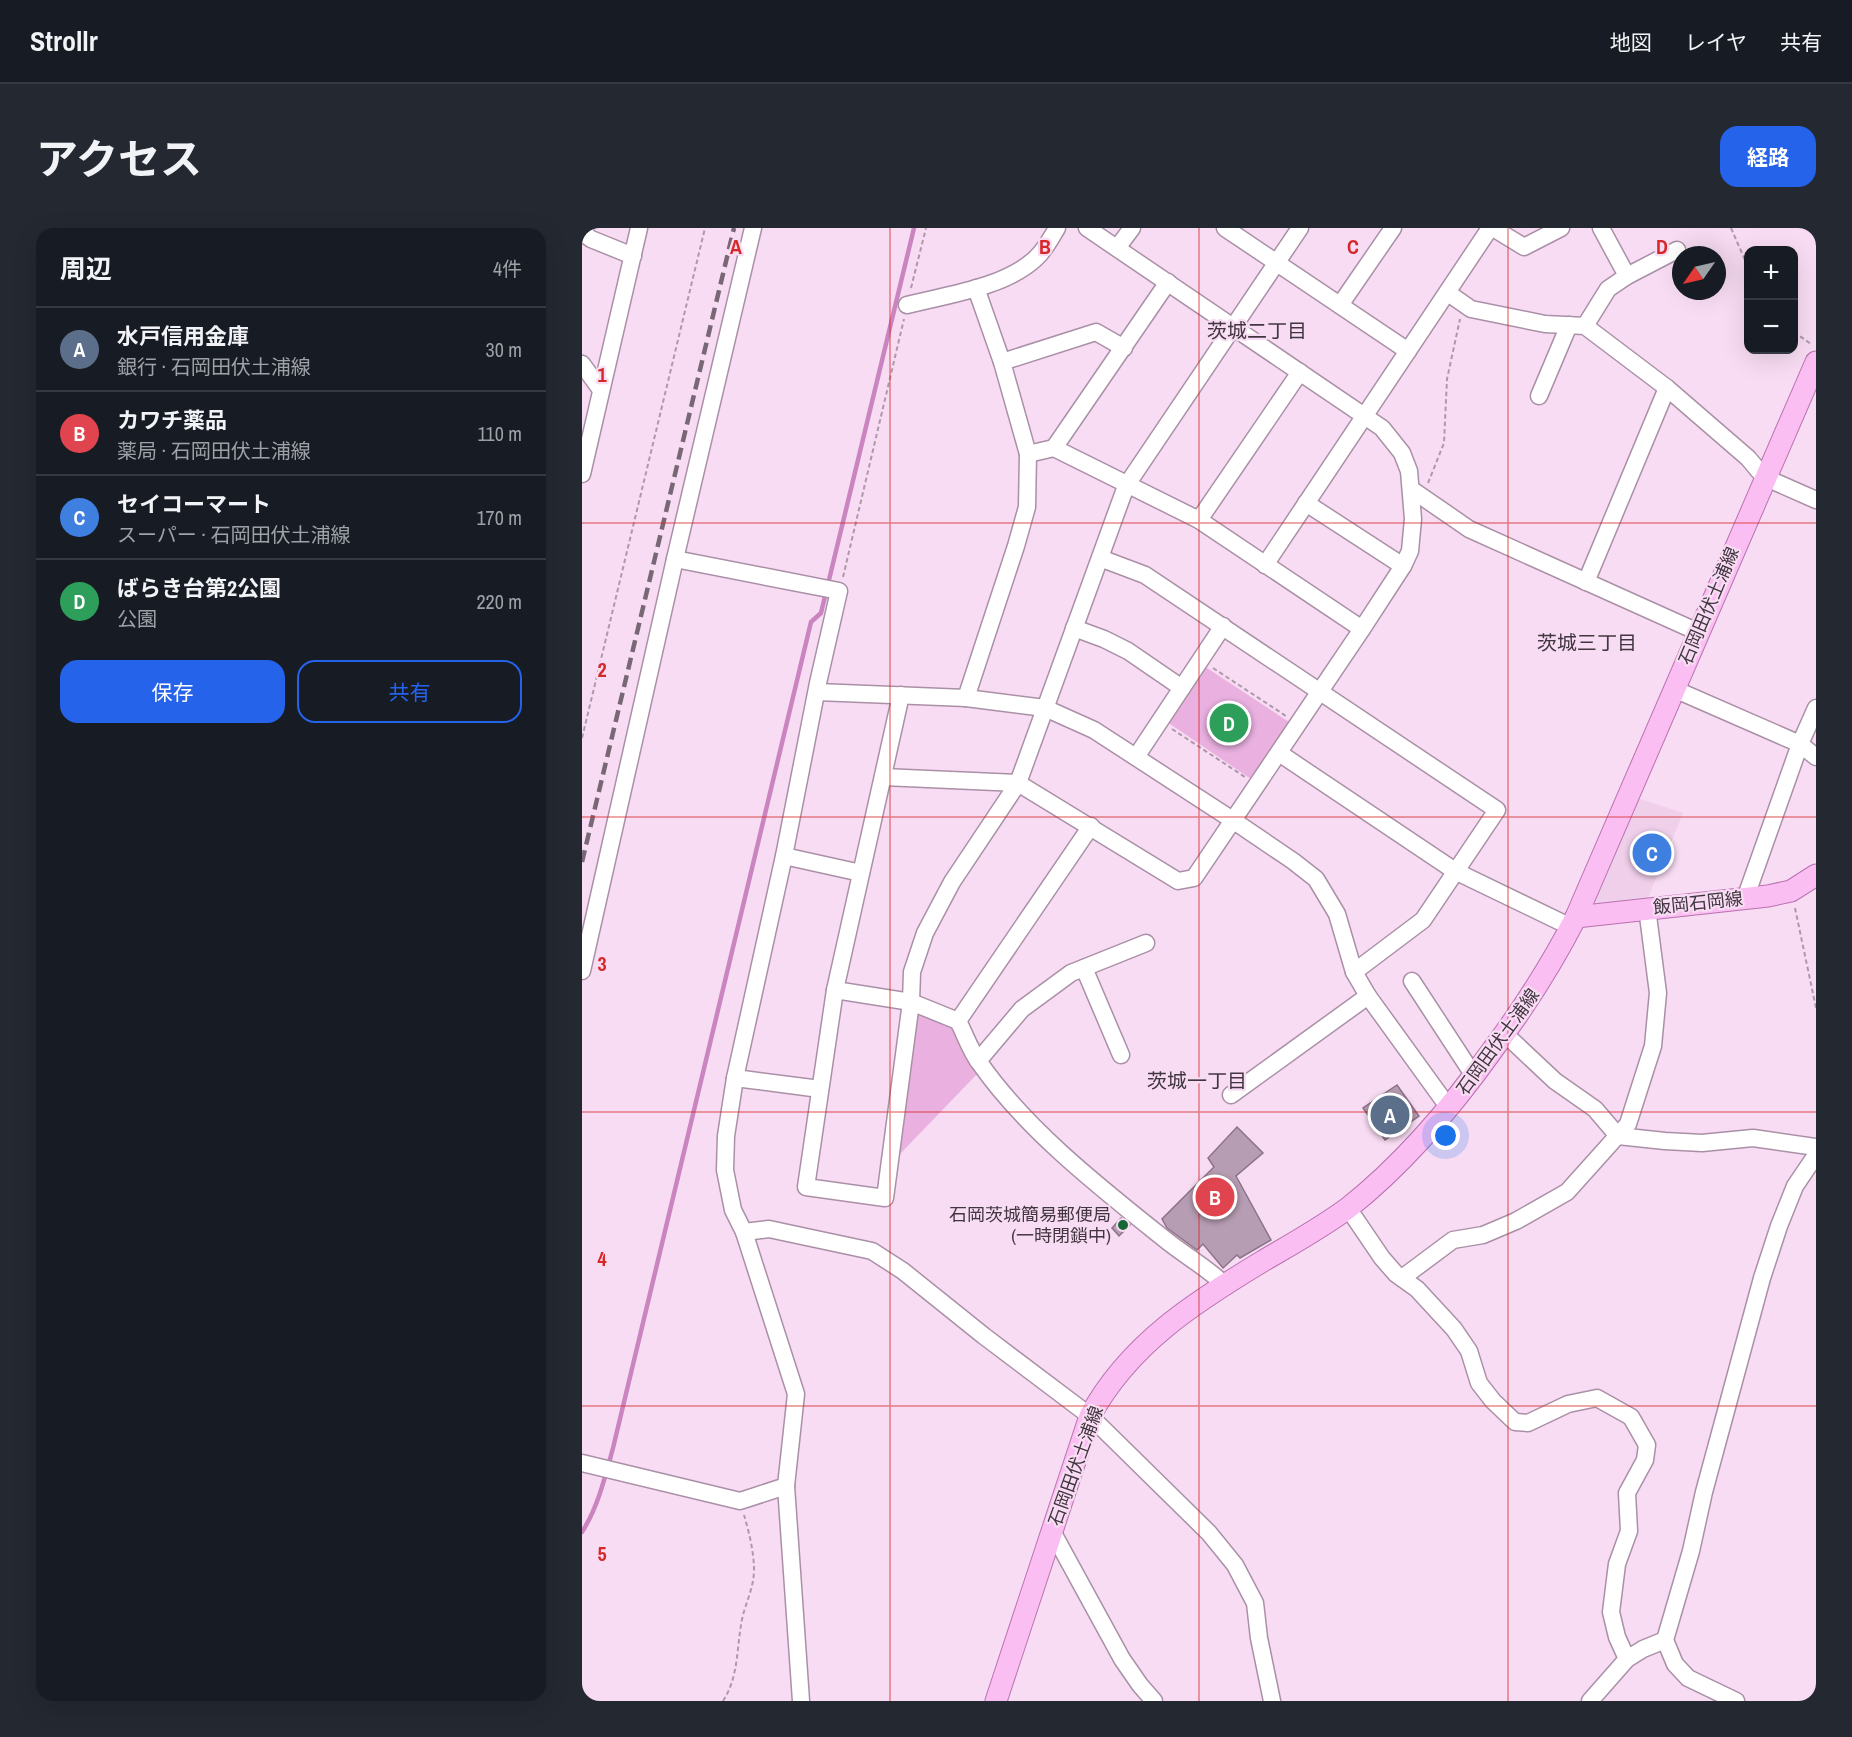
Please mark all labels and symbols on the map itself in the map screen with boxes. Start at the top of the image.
text: A [730,233,742,260]
text: B [1039,233,1051,260]
text: C [1347,233,1359,260]
text: D [1656,233,1668,260]
north arrow [1672,246,1726,300]
district label: 茨城二丁目 [1207,317,1307,344]
text: 1 [597,361,607,388]
street label: 石岡田伏土浦線 [1672,543,1745,669]
district label: 茨城三丁目 [1537,629,1637,656]
text: 2 [597,656,607,683]
pin: D [1210,700,1248,746]
pin: C [1632,830,1672,876]
street label: 飯岡石岡線 [1652,885,1744,920]
text: 3 [597,950,607,977]
street label: 石岡田伏土浦線 [1450,983,1545,1100]
district label: 茨城一丁目 [1147,1067,1247,1094]
pin: A [1370,1092,1410,1138]
your location [1431,1121,1460,1150]
pin: B [1196,1174,1234,1220]
place label: 石岡茨城簡易郵便局 (一時閉鎖中) [949,1202,1111,1248]
marker: 石岡茨城簡易郵便局 (一時閉鎖中) [1116,1218,1130,1232]
text: 4 [597,1245,607,1272]
street label: 石岡田伏土浦線 [1042,1402,1109,1529]
text: 5 [597,1540,607,1567]

